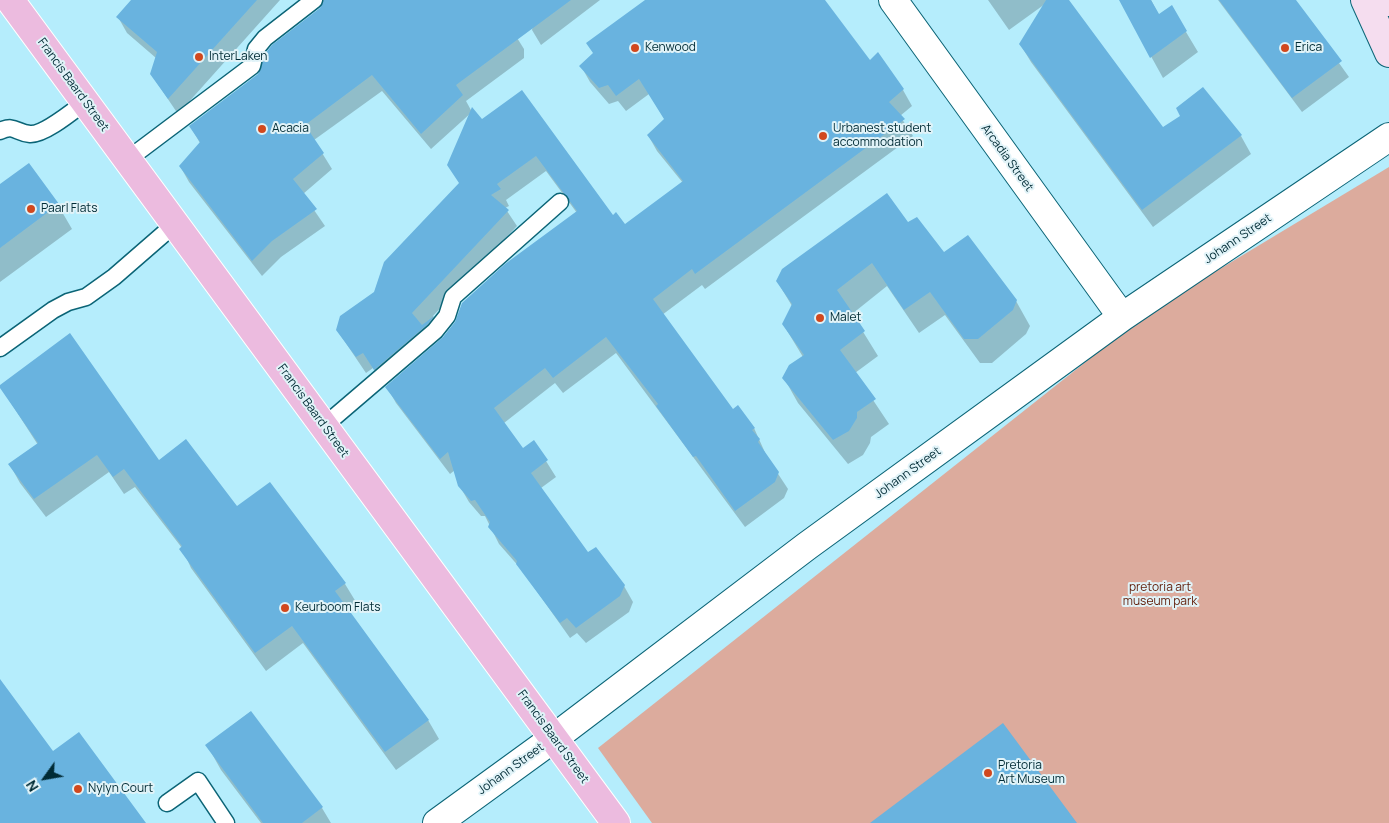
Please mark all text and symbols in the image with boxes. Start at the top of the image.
street label: Francis Baard Street [34,36,112,134]
place label: Kenwood [645,41,696,55]
place label: Erica [1295,41,1322,55]
marker: Kenwood [629,42,641,54]
marker: Erica [1279,42,1291,54]
place label: InterLaken [209,50,267,64]
marker: InterLaken [193,51,205,63]
place label: Acacia [272,122,309,136]
place label: Urbanest student accommodation [833,122,931,150]
street label: Arcadia Street [978,122,1036,194]
marker: Acacia [256,123,268,135]
marker: Urbanest student accommodation [817,130,829,142]
place label: Paarl Flats [41,202,97,216]
marker: Paarl Flats [25,203,37,215]
street label: Johann Street [1201,211,1275,267]
place label: Malet [830,311,861,325]
marker: Malet [814,312,826,324]
street label: Francis Baard Street [274,362,352,460]
street label: Johann Street [872,444,944,502]
park label: pretoria art museum park [1123,581,1197,609]
place label: Keurboom Flats [295,601,381,615]
marker: Keurboom Flats [279,602,291,614]
street label: Francis Baard Street [514,688,592,786]
street label: Johann Street [475,740,547,798]
north arrow [20,753,70,803]
place label: Pretoria Art Museum [998,759,1065,787]
marker: Pretoria Art Museum [982,767,994,779]
text: N [21,777,43,796]
place label: Nylyn Court [88,782,153,796]
marker: Nylyn Court [72,783,84,795]

